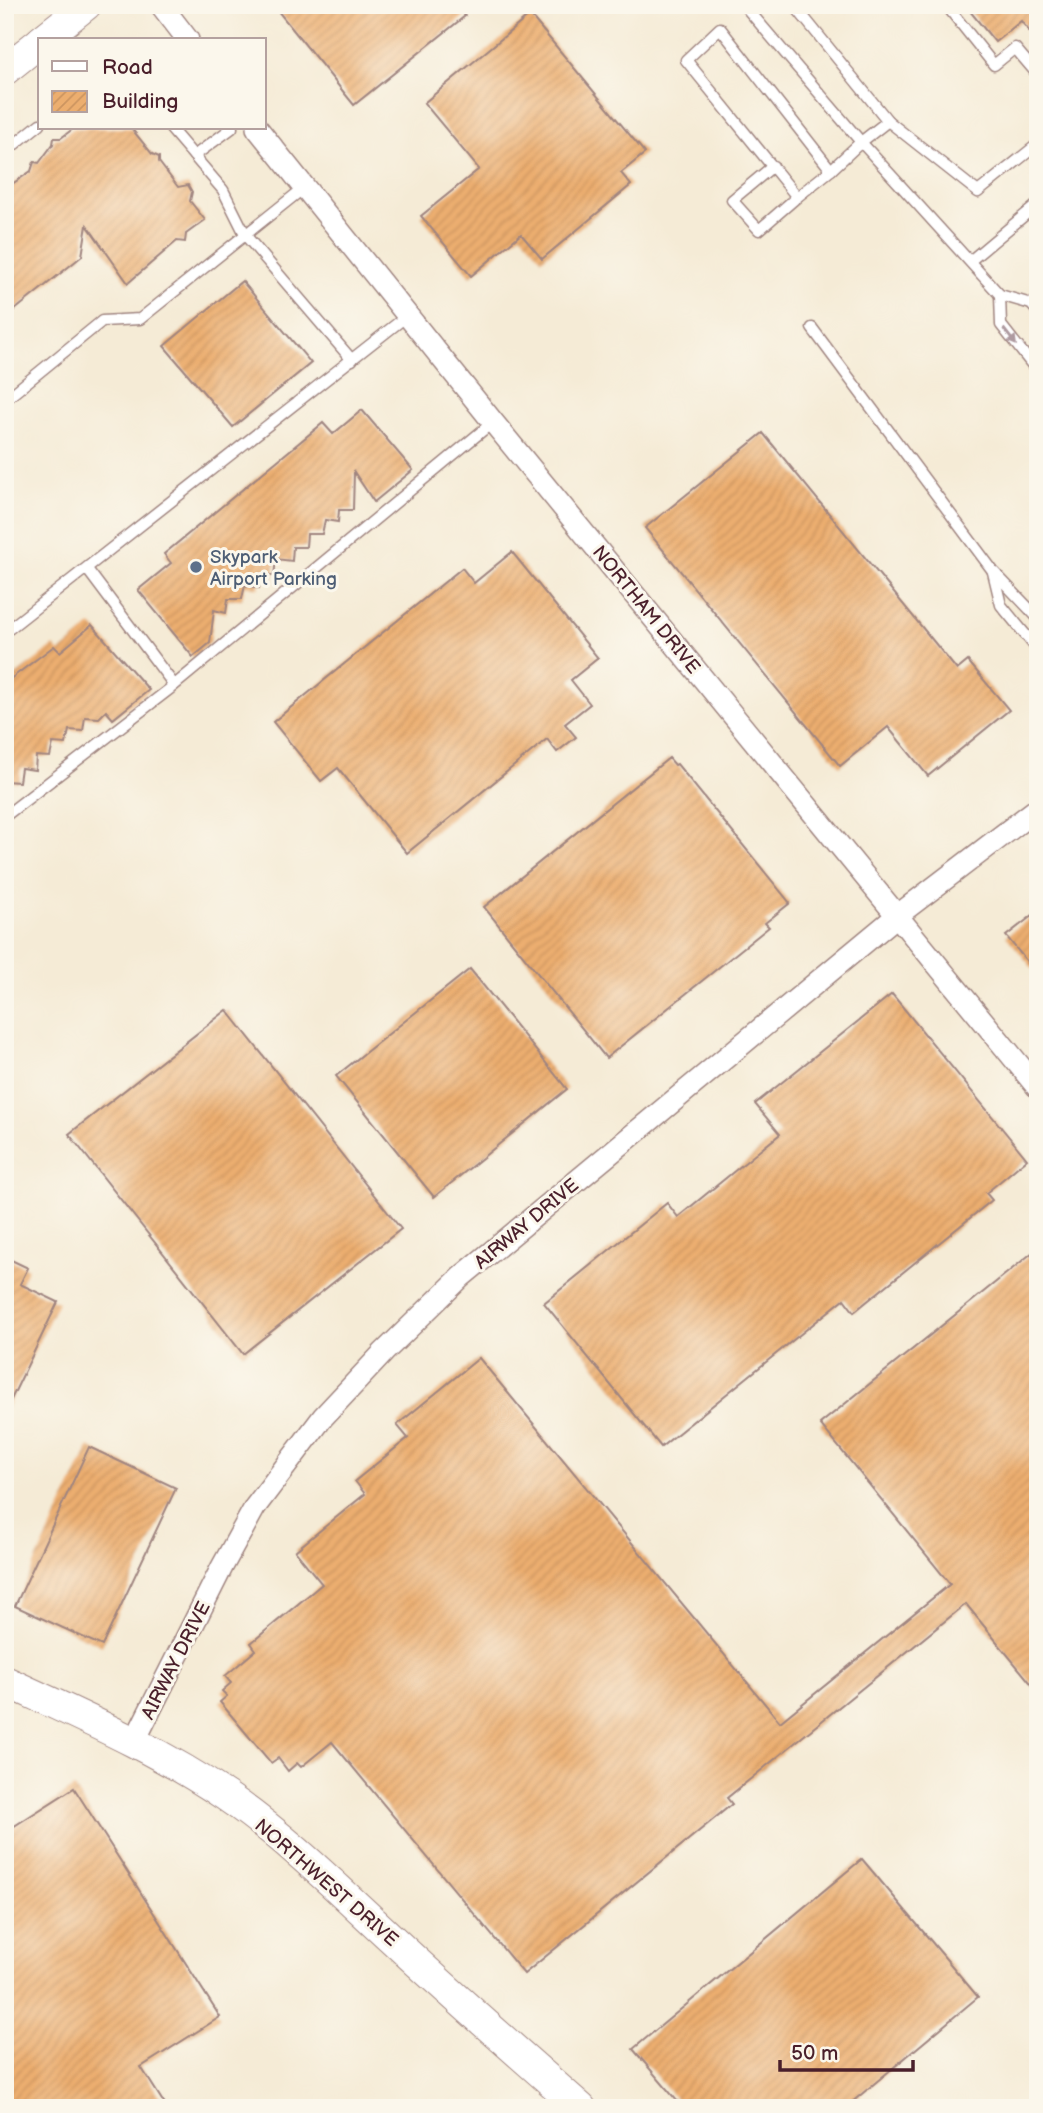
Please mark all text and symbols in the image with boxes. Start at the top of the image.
legend [38,38,266,130]
text: Road [102,55,153,80]
text: Building [102,89,178,114]
one-way arrow [1003,328,1017,346]
street label: NORTHAM DRIVE [587,541,705,679]
place label: Skypark Airport Parking [210,546,337,591]
marker: Skypark Airport Parking [188,559,204,575]
street label: AIRWAY DRIVE [470,1174,584,1274]
street label: AIRWAY DRIVE [137,1598,216,1723]
street label: NORTHWEST DRIVE [249,1814,403,1952]
scale bar [780,2029,914,2073]
text: 50 m [791,2041,838,2066]

